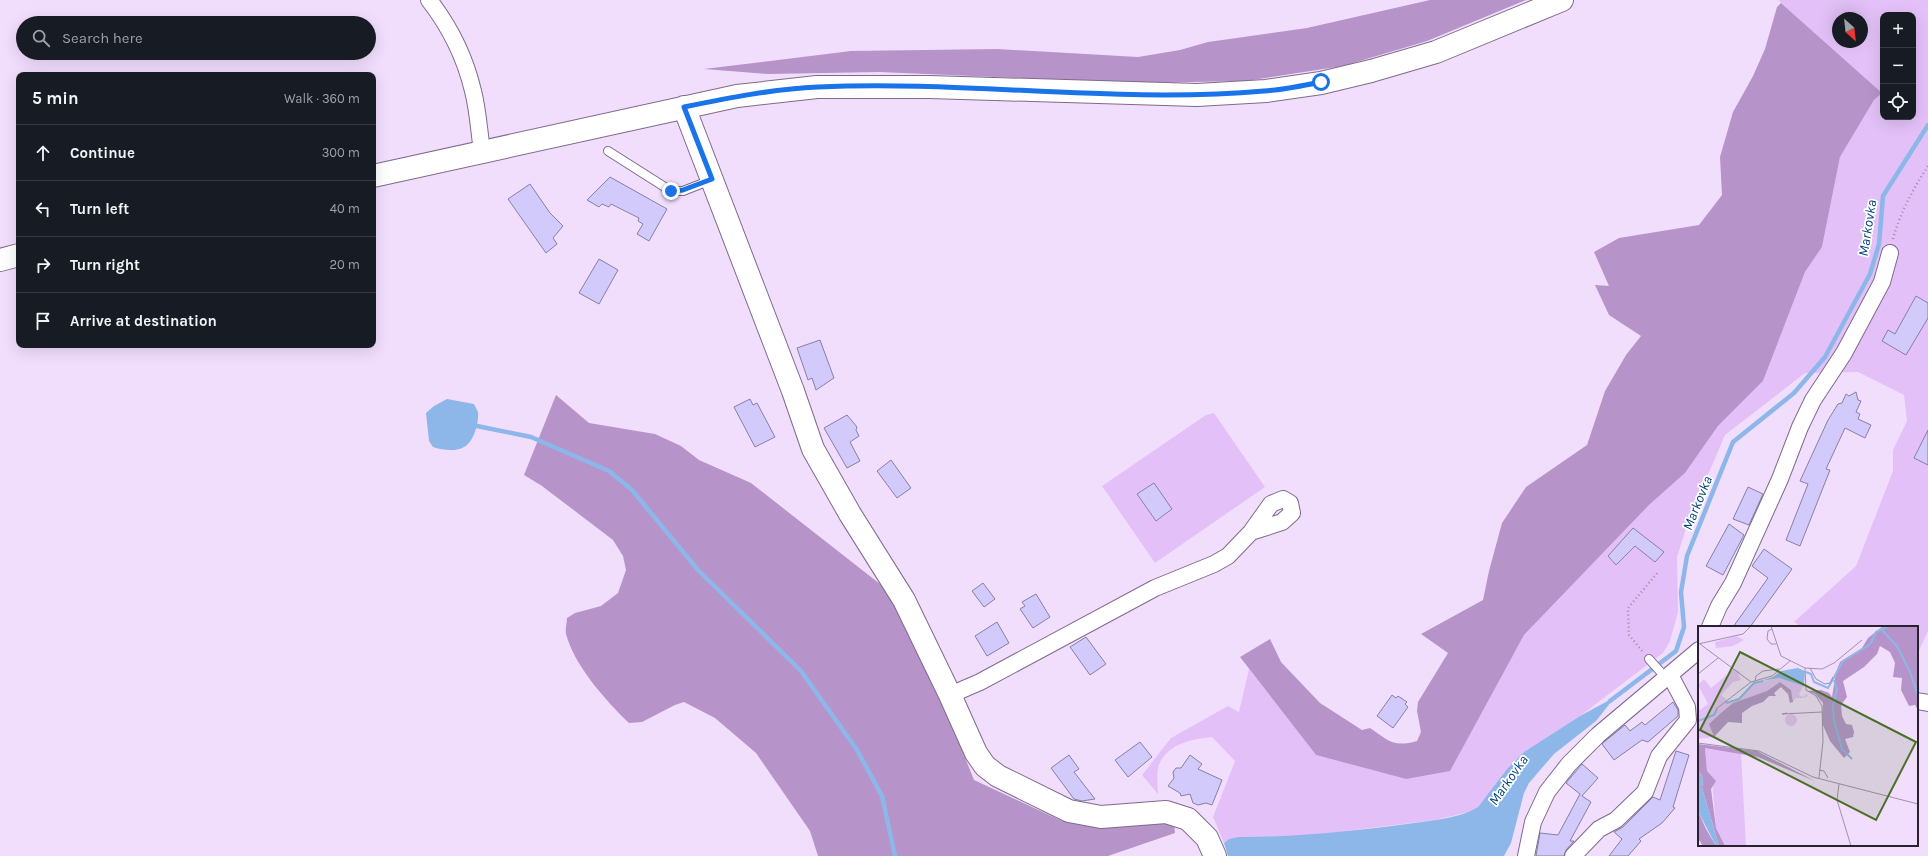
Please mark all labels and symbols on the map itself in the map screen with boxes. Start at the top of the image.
north arrow [1832,12,1868,48]
route start [1312,73,1330,91]
route end [662,182,680,200]
water label: Markovka [1855,199,1880,258]
water label: Markovka [1679,474,1716,533]
inset map [1698,626,1918,846]
water label: Markovka [1485,752,1532,809]

